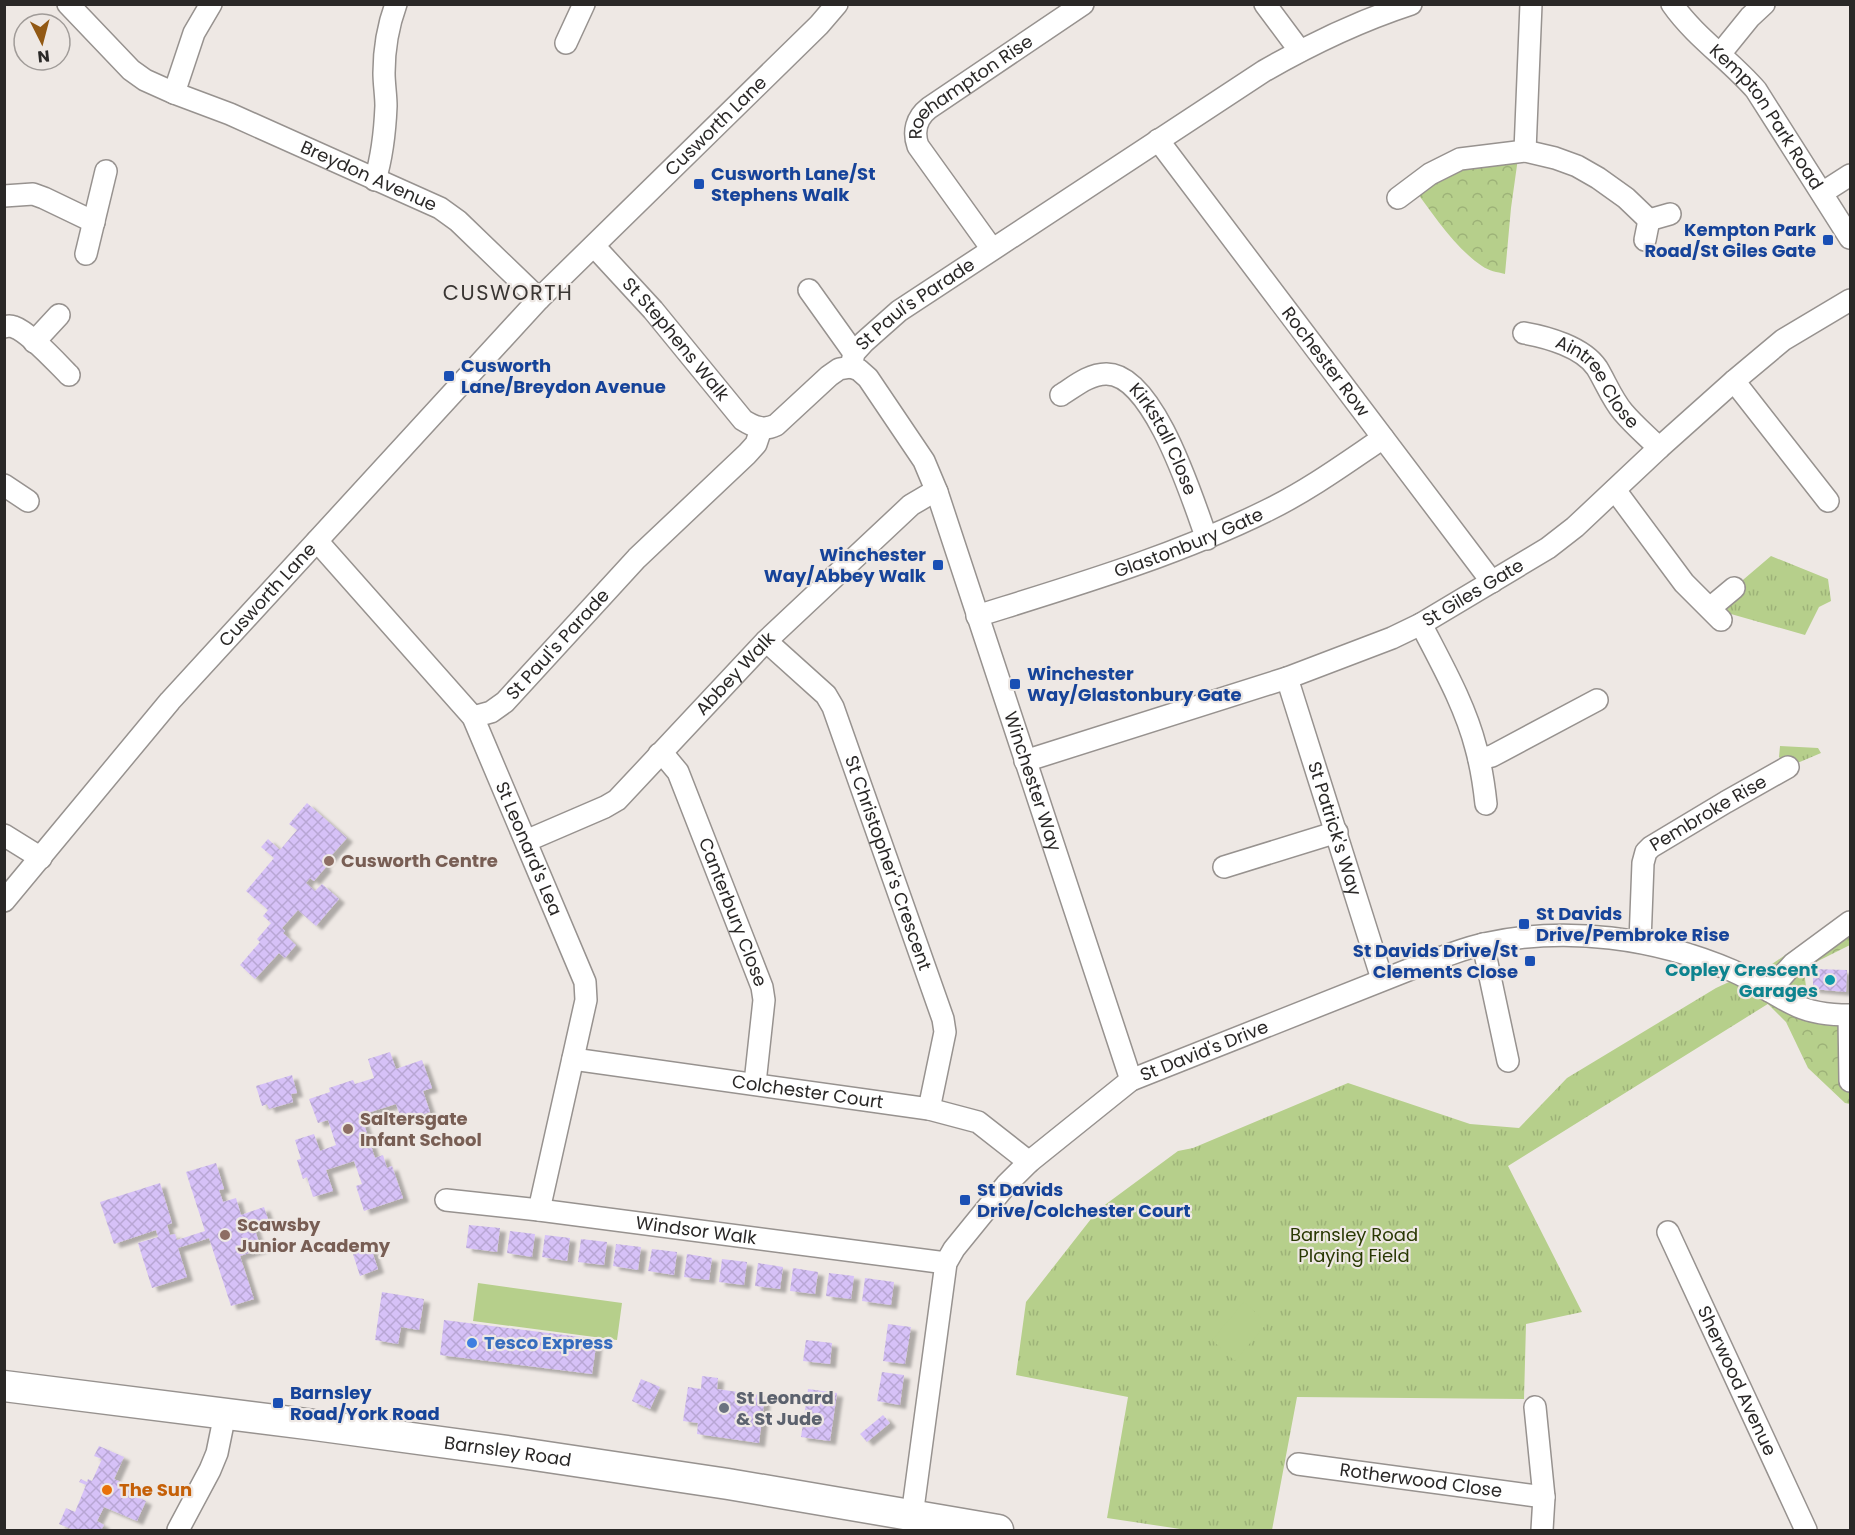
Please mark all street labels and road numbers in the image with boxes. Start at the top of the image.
street label: Roehampton Rise [903,28,1038,139]
street label: Kempton Park Road [1704,38,1829,195]
street label: Cusworth Lane [659,70,772,181]
street label: Breydon Avenue [297,134,441,217]
street label: St Paul's Parade [849,252,979,356]
street label: St Stephens Walk [617,272,736,406]
street label: Rochester Row [1276,301,1376,422]
street label: Aintree Close [1552,329,1645,434]
street label: Kirkstall Close [1124,377,1203,499]
street label: Glastonbury Gate [1110,501,1267,583]
street label: Cusworth Lane [213,537,321,652]
street label: St Giles Gate [1417,552,1528,632]
street label: St Paul's Parade [500,583,615,705]
street label: Abbey Walk [690,625,781,721]
street label: Winchester Way [998,708,1068,854]
street label: St Christopher's Crescent [839,752,938,974]
street label: St Patrick's Way [1302,758,1368,899]
street label: Pembroke Rise [1645,769,1771,857]
street label: St Leonard's Lea [490,778,568,919]
street label: Canterbury Close [693,834,774,990]
street label: St David's Drive [1136,1014,1272,1087]
street label: Colchester Court [731,1068,885,1114]
street label: Windsor Walk [634,1210,759,1250]
street label: Sherwood Avenue [1692,1302,1783,1460]
street label: Barnsley Road [443,1430,573,1472]
street label: Rotherwood Close [1338,1457,1504,1503]

